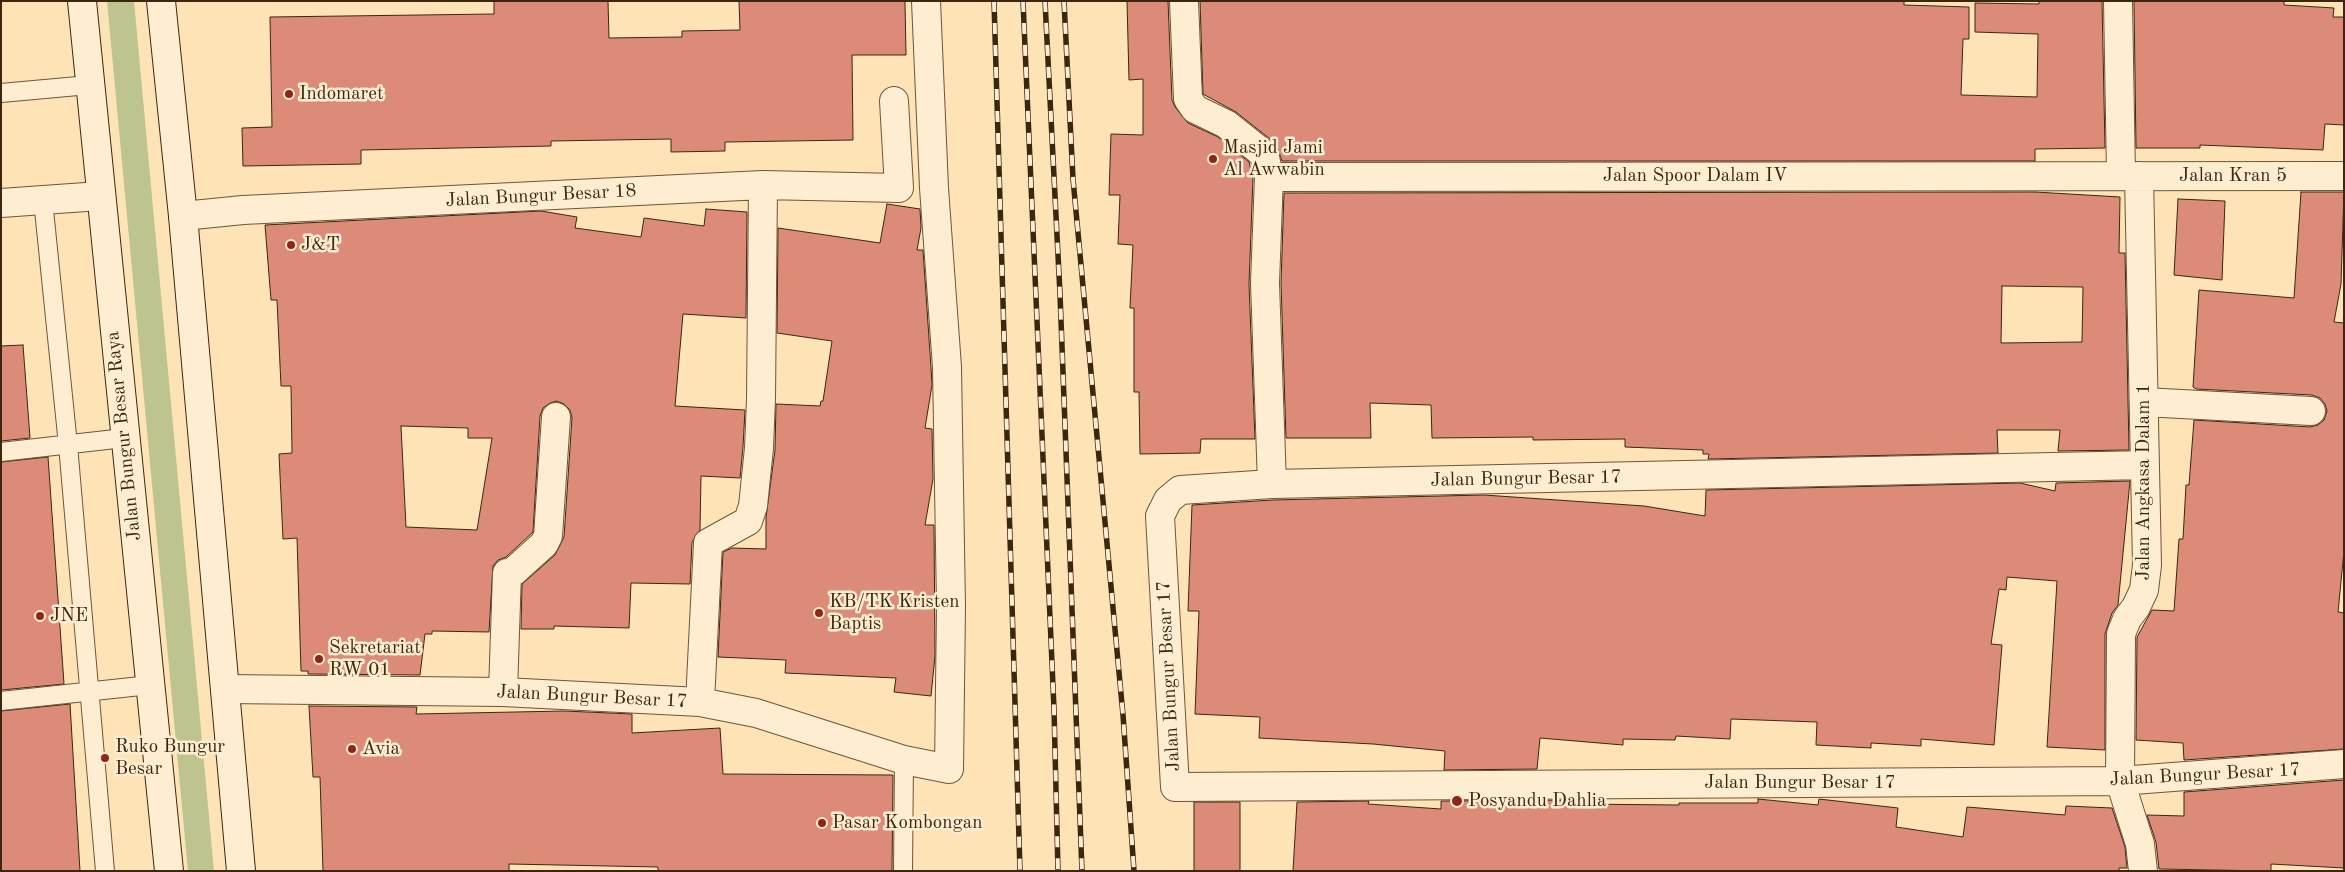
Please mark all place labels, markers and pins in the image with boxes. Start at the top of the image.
place label: Indomaret [299,83,384,105]
marker: Indomaret [283,88,295,100]
place label: Masjid Jami Al Awwabin [1223,137,1325,181]
marker: Masjid Jami Al Awwabin [1207,153,1219,165]
place label: J&T [301,234,340,256]
marker: J&T [285,239,297,251]
place label: KB/TK Kristen Baptis [829,591,959,635]
place label: JNE [50,605,88,627]
marker: KB/TK Kristen Baptis [813,607,825,619]
marker: JNE [34,610,46,622]
place label: Sekretariat RW 01 [329,637,421,681]
marker: Sekretariat RW 01 [313,653,325,665]
place label: Ruko Bungur Besar [115,736,225,780]
place label: Avia [362,738,400,760]
marker: Avia [346,743,358,755]
marker: Ruko Bungur Besar [99,752,111,764]
place label: Posyandu Dahlia [1468,790,1606,812]
marker: Posyandu Dahlia [1450,794,1464,808]
place label: Pasar Kombongan [832,812,982,834]
marker: Pasar Kombongan [816,817,828,829]

